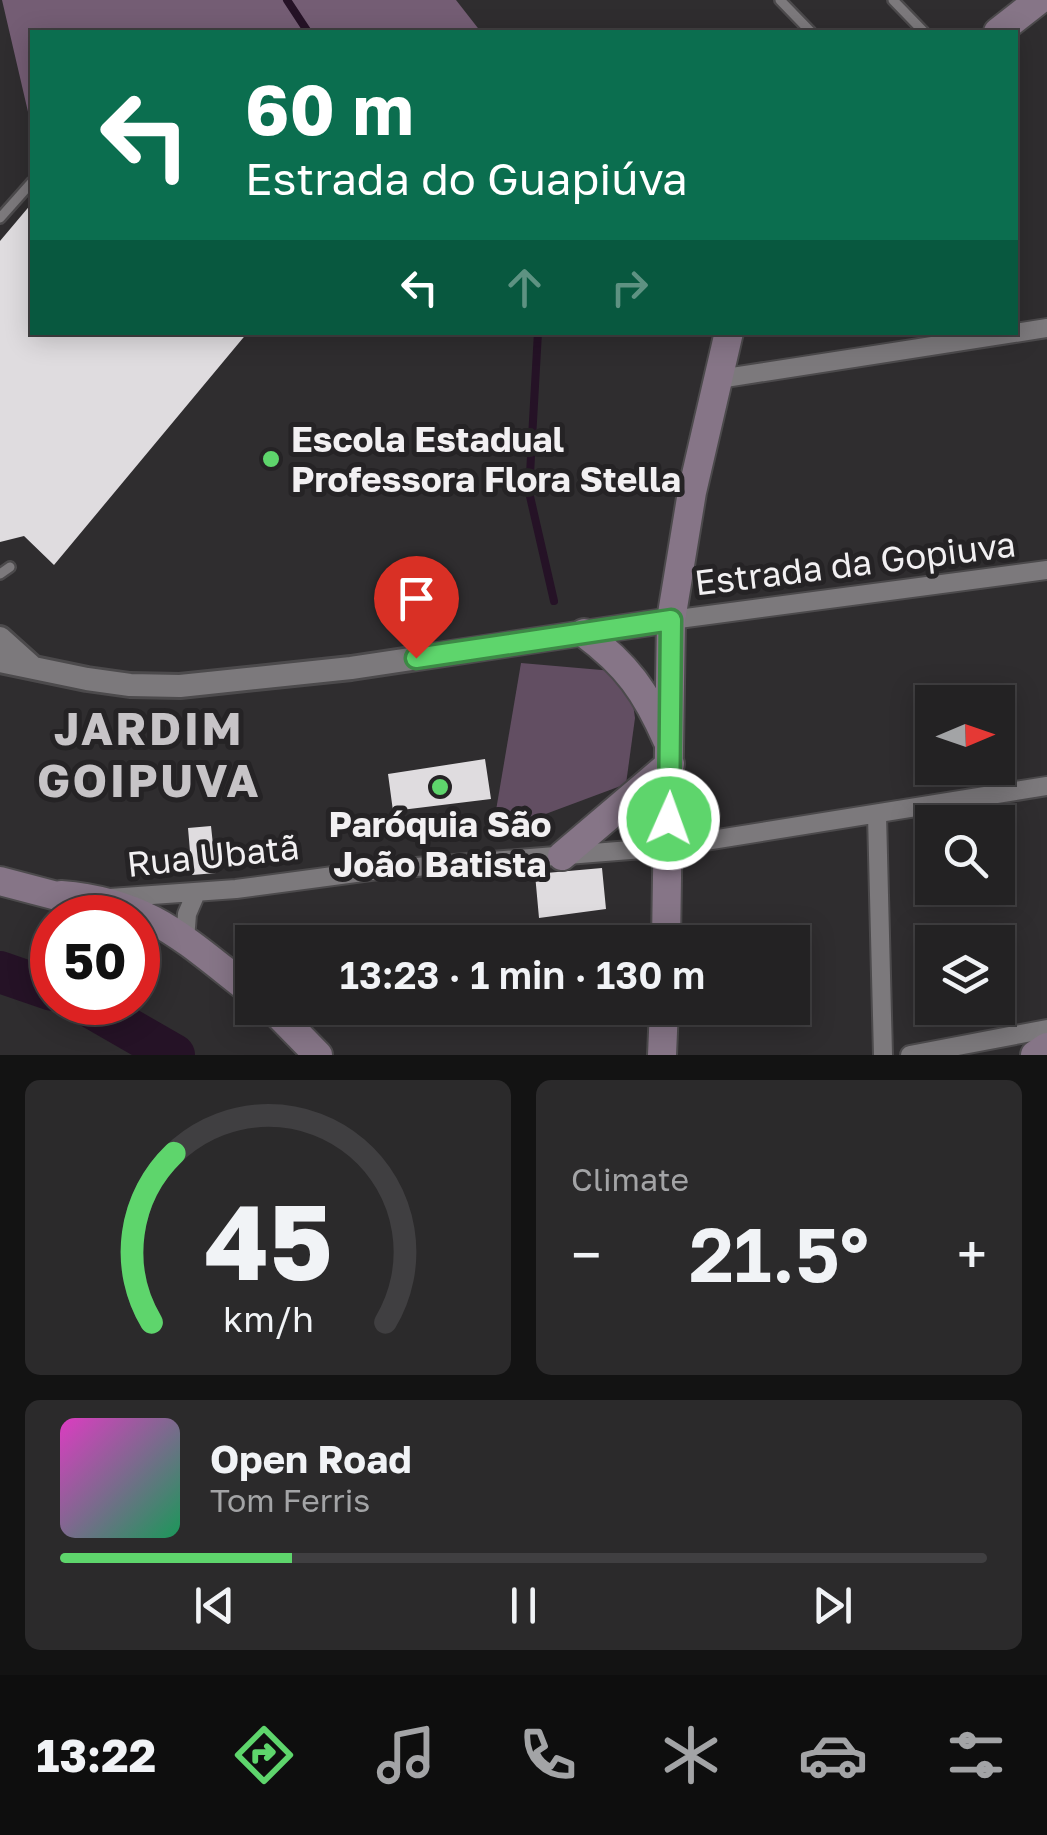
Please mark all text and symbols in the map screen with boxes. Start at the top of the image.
text: 60 m [245,66,414,150]
icon: left [80,70,210,200]
text: Estrada do Guapiúva [245,151,688,205]
icon: left [392,260,447,315]
icon: ahead [497,260,552,315]
icon: right [602,260,657,315]
place label: Escola Estadual Professora Flora Stella [291,418,681,500]
marker: Escola Estadual Professora Flora Stella [260,448,282,470]
street label: Estrada da Gopiuva [692,522,1018,604]
pin [374,556,459,659]
icon: arrive [389,571,444,626]
north arrow [915,685,1015,785]
map controls [915,685,1015,1025]
district label: JARDIM GOIPUVA [37,701,261,807]
position arrow [617,767,721,871]
marker: Paróquia São João Batista [429,776,451,798]
place label: Paróquia São João Batista [328,803,552,885]
button: search [915,805,1015,905]
street label: Rua Ubatã [125,825,301,885]
speed limit sign: 50 [30,895,160,1025]
button: layers [915,925,1015,1025]
text: 13:23 · 1 min · 130 m [340,952,705,997]
text: Climate [571,1160,689,1198]
text: 45 [204,1178,332,1303]
text: 21.5° [689,1208,869,1299]
text: − [571,1221,601,1287]
text: + [957,1221,987,1287]
text: km/h [223,1297,313,1340]
text: Open Road [210,1436,412,1481]
text: Tom Ferris [210,1481,370,1519]
icon: previous [187,1578,242,1633]
icon: pause [496,1578,551,1633]
icon: next [805,1578,860,1633]
icon: directions [229,1720,299,1790]
icon: music [371,1720,441,1790]
icon: phone [513,1720,583,1790]
icon: climate [656,1720,726,1790]
icon: car [798,1720,868,1790]
icon: filters [941,1720,1011,1790]
text: 13:22 [36,1728,156,1782]

